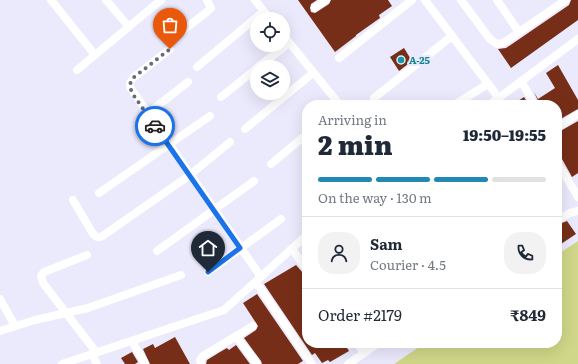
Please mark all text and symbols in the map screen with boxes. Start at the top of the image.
pin [153,8,187,49]
map controls [250,12,290,100]
button: locate [250,12,290,52]
icon: bag [159,14,181,36]
place label: A-25 [409,52,431,67]
marker: A-25 [396,55,406,65]
button: layers [250,60,290,100]
courier [135,106,175,146]
text: Arriving in [318,110,387,129]
icon: car [144,115,166,137]
text: 19:50–19:55 [463,123,546,146]
text: 2 min [318,124,393,163]
text: On the way · 130 m [318,188,432,207]
pin [191,231,225,272]
button: person [318,232,360,274]
text: Sam [370,232,403,255]
button: phone [504,232,546,274]
icon: home [197,237,219,259]
text: Courier · 4.5 [370,255,446,274]
text: Order #2179 [318,303,402,326]
text: ₹849 [510,303,546,326]

